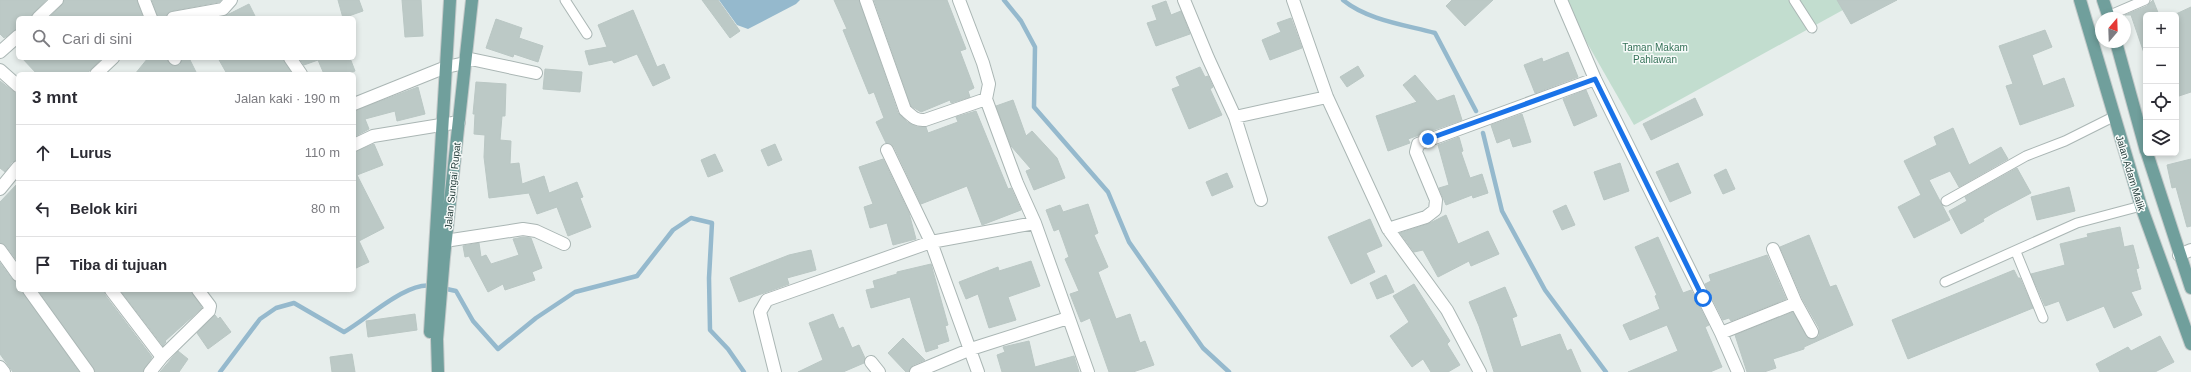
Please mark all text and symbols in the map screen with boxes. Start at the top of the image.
north arrow [2095,12,2131,48]
map controls [2143,12,2179,156]
button: + [2143,12,2179,48]
search box [16,16,356,60]
icon: search [30,27,52,49]
text: Cari di sini [62,30,132,47]
park label: Taman Makam Pahlawan [1622,42,1688,65]
button: − [2143,48,2179,84]
button: locate [2143,84,2179,120]
text: 3 mnt [32,88,77,107]
text: Jalan kaki · 190 m [235,91,340,106]
button: layers [2143,120,2179,156]
route end [1419,130,1437,148]
street label: Jalan Adam Malik [2114,134,2148,213]
icon: ahead [32,142,54,164]
street label: Jalan Sungai Rupat [442,142,463,230]
text: Lurus [70,144,112,161]
text: 110 m [305,145,340,160]
icon: left [32,198,54,220]
text: Belok kiri [70,200,138,217]
text: 80 m [311,201,340,216]
icon: arrive [32,254,54,276]
text: Tiba di tujuan [70,256,167,273]
route start [1694,289,1712,307]

